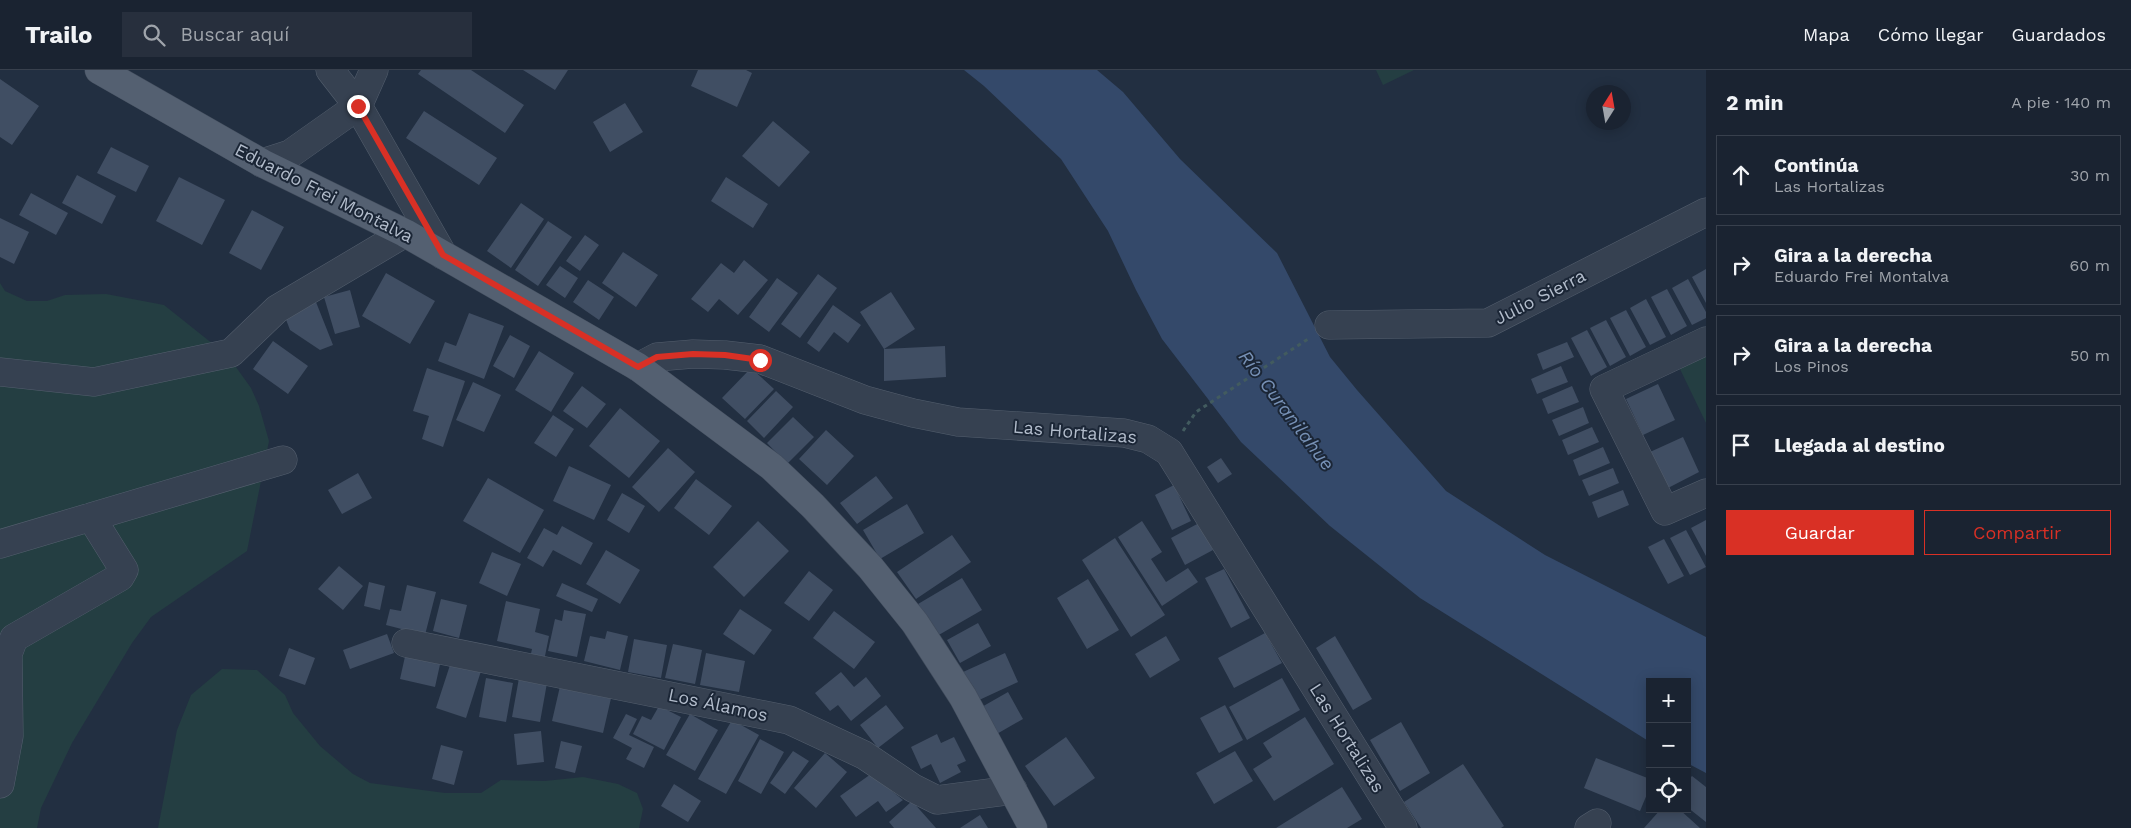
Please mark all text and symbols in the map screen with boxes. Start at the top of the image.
search box [122,12,472,57]
text: Trailo [25,21,92,49]
icon: search [140,21,168,49]
text: Buscar aquí [180,23,289,46]
text: Mapa [1803,24,1850,45]
text: Cómo llegar [1878,24,1984,45]
text: Guardados [2012,24,2106,45]
north arrow [1586,85,1631,130]
text: 2 min [1726,90,1783,115]
text: A pie · 140 m [2011,93,2111,112]
route end [347,95,370,118]
street label: Eduardo Frei Montalva [232,139,417,247]
text: Continúa [1774,154,1858,177]
icon: ahead [1727,161,1755,189]
text: 30 m [2070,166,2110,185]
text: Las Hortalizas [1774,177,1885,196]
text: Gira a la derecha [1774,244,1932,267]
icon: right [1727,251,1755,279]
text: 60 m [2070,256,2110,275]
street label: Julio Sierra [1491,265,1589,329]
text: Eduardo Frei Montalva [1774,267,1949,286]
text: Gira a la derecha [1774,334,1932,357]
icon: right [1727,341,1755,369]
water label: Río Curanilahue [1234,346,1339,475]
text: 50 m [2070,346,2110,365]
route start [749,349,772,372]
text: Los Pinos [1774,357,1849,376]
street label: Las Hortalizas [1012,416,1138,447]
icon: arrive [1727,431,1755,459]
text: Llegada al destino [1774,434,1945,457]
button: Guardar [1726,510,1914,555]
button: Compartir [1924,510,2111,555]
map controls [1646,678,1691,813]
button: + [1646,678,1691,723]
street label: Las Hortalizas [1306,679,1389,796]
street label: Los Álamos [666,684,770,725]
button: − [1646,723,1691,768]
button: locate [1646,768,1691,813]

